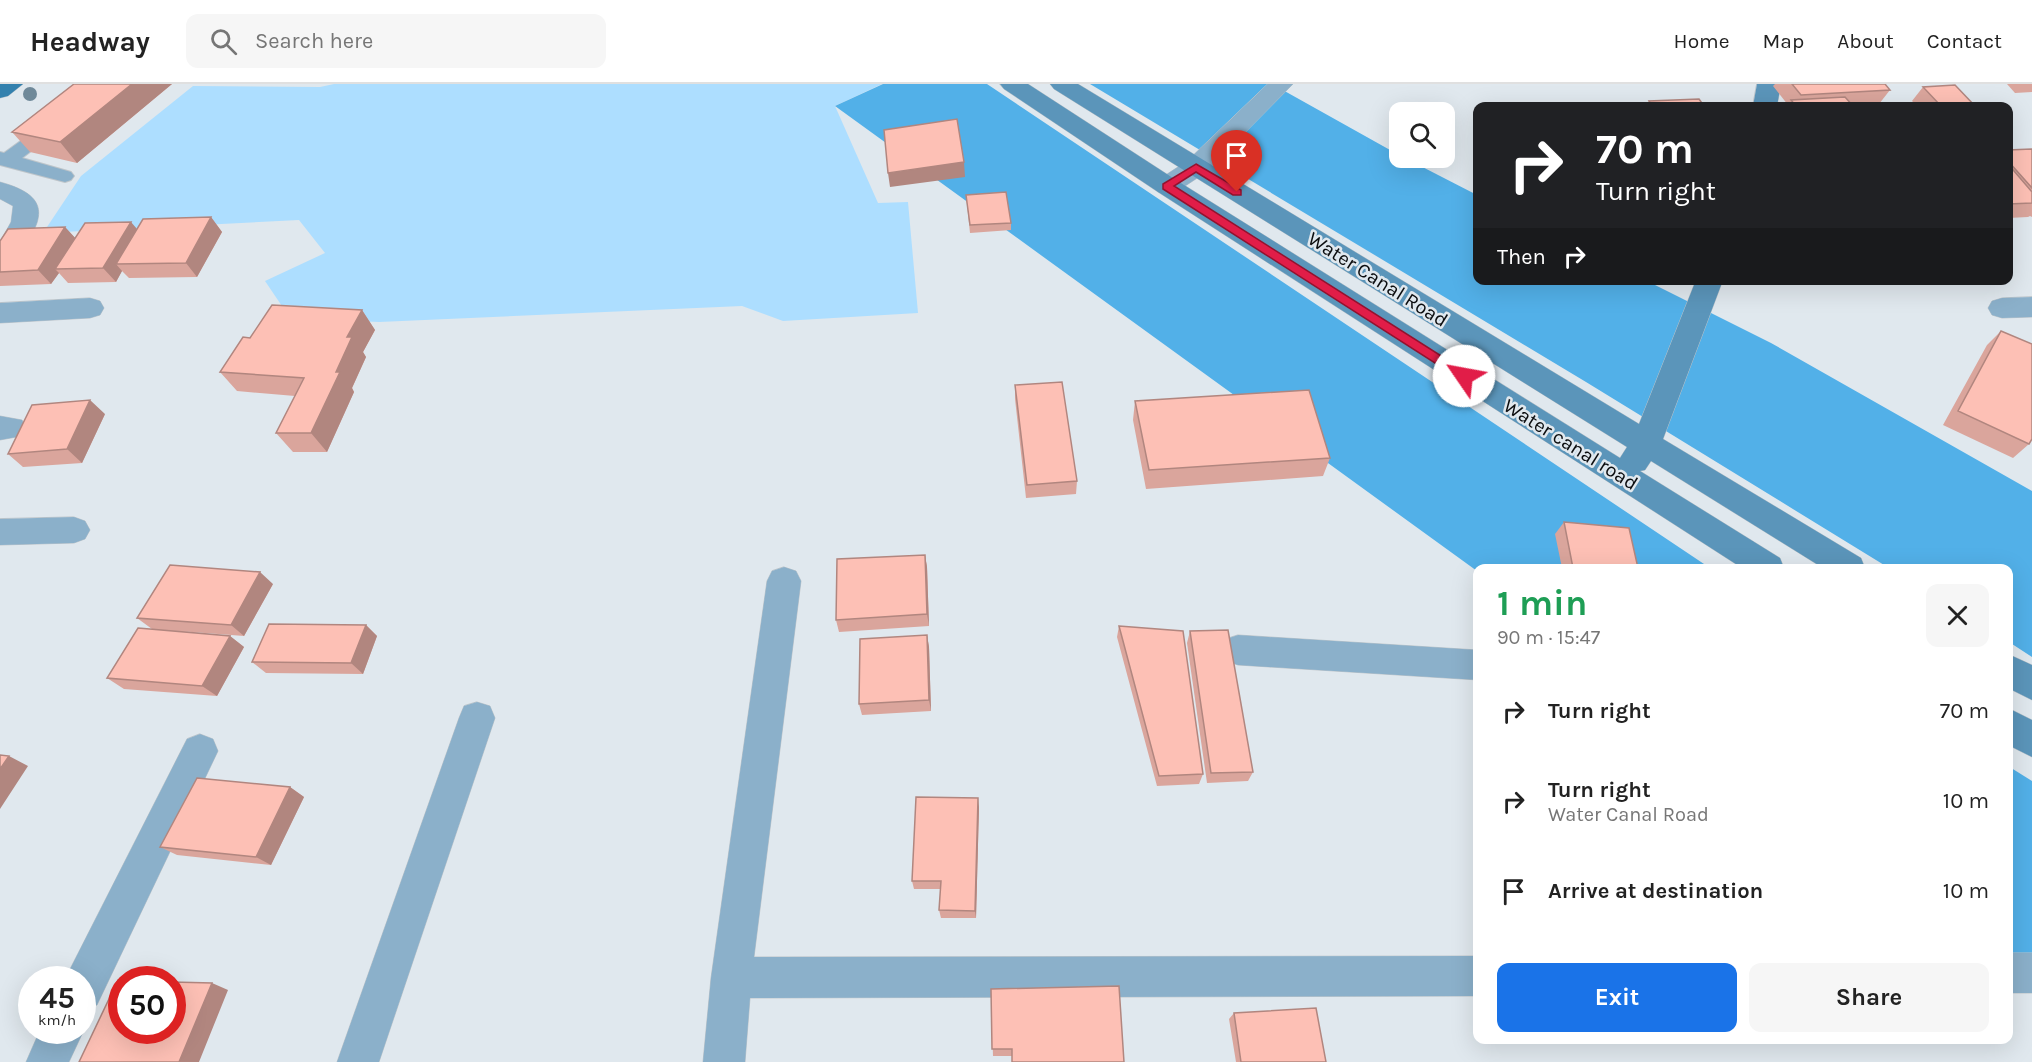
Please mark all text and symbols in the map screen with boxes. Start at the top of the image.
search box [186,14,606,68]
text: Headway [30,25,150,58]
icon: search [207,25,240,58]
text: Search here [255,28,373,54]
text: Home [1674,29,1730,53]
text: Map [1763,29,1804,53]
text: About [1837,29,1894,53]
text: Contact [1927,29,2002,53]
map controls [1389,102,1455,168]
button: search [1389,102,1455,168]
text: 70 m [1596,124,1694,174]
icon: right [1497,126,1575,204]
pin [1211,130,1262,192]
icon: arrive [1220,139,1253,172]
text: Turn right [1596,175,1716,207]
street label: Water Canal Road [1303,227,1452,332]
icon: right [1558,240,1591,273]
text: Then [1497,244,1546,270]
position arrow [1432,344,1496,408]
street label: Water canal road [1499,394,1642,495]
text: 1 min [1497,582,1587,624]
button: close [1926,584,1989,647]
text: 90 m · 15:47 [1497,626,1600,649]
icon: right [1497,695,1530,728]
text: Turn right [1548,698,1651,724]
text: 70 m [1940,698,1989,724]
text: Turn right [1548,777,1651,803]
icon: right [1497,785,1530,818]
text: 10 m [1943,788,1989,814]
text: Water Canal Road [1548,803,1709,826]
icon: arrive [1497,875,1530,908]
text: Arrive at destination [1548,878,1763,904]
text: 10 m [1943,878,1989,904]
button: Exit [1497,963,1737,1032]
button: Share [1749,963,1989,1032]
speed limit sign: 50 [108,966,186,1044]
text: 45 [39,980,75,1016]
text: km/h [38,1011,76,1029]

